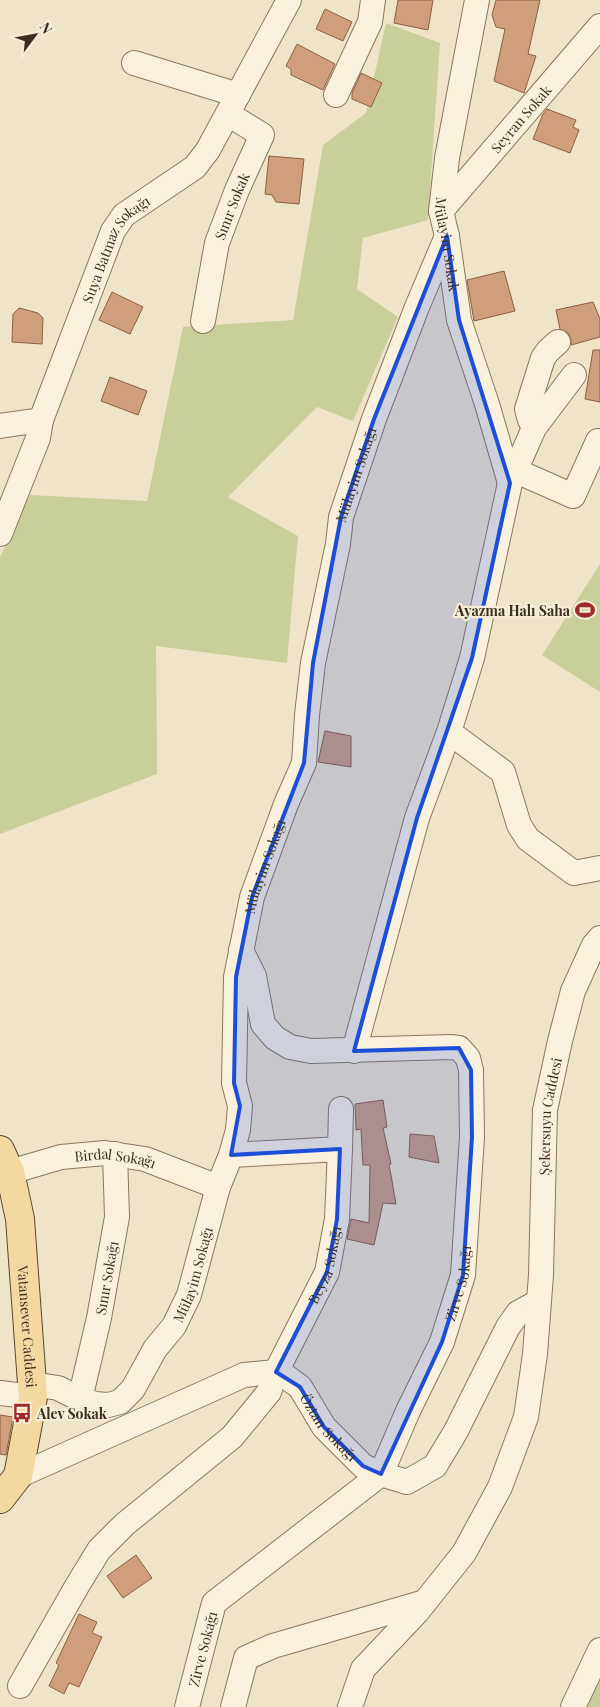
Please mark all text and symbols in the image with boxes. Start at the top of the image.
north arrow [10,10,60,60]
text: N [36,19,57,37]
street label: Seyran Sokak [486,80,555,157]
street label: Sınır Sokak [210,169,253,242]
street label: Suya Batmaz Sokağı [77,191,153,305]
street label: Mülayim Sokak [431,196,464,293]
street label: Mülayim Sokağı [330,424,380,525]
sports icon: Ayazma Halı Saha [574,599,596,621]
place label: Ayazma Halı Saha [454,601,571,620]
street label: Mülayim Sokağı [239,816,289,915]
street label: Şekersuyu Caddesi [534,1056,566,1175]
street label: Birdal Sokağı [74,1143,159,1172]
street label: Beyza Sokağı [303,1224,345,1307]
street label: Mülayim Sokağı [168,1225,216,1325]
street label: Sınır Sokağı [90,1239,122,1316]
street label: Zirve Sokağı [440,1245,474,1323]
street label: Vatansever Caddesi [14,1264,42,1388]
street label: Öztan Sokağı [296,1389,362,1465]
bus stop icon: Alev Sokak [11,1402,33,1424]
place label: Alev Sokak [36,1404,108,1423]
street label: Zirve Sokağı [183,1609,221,1689]

